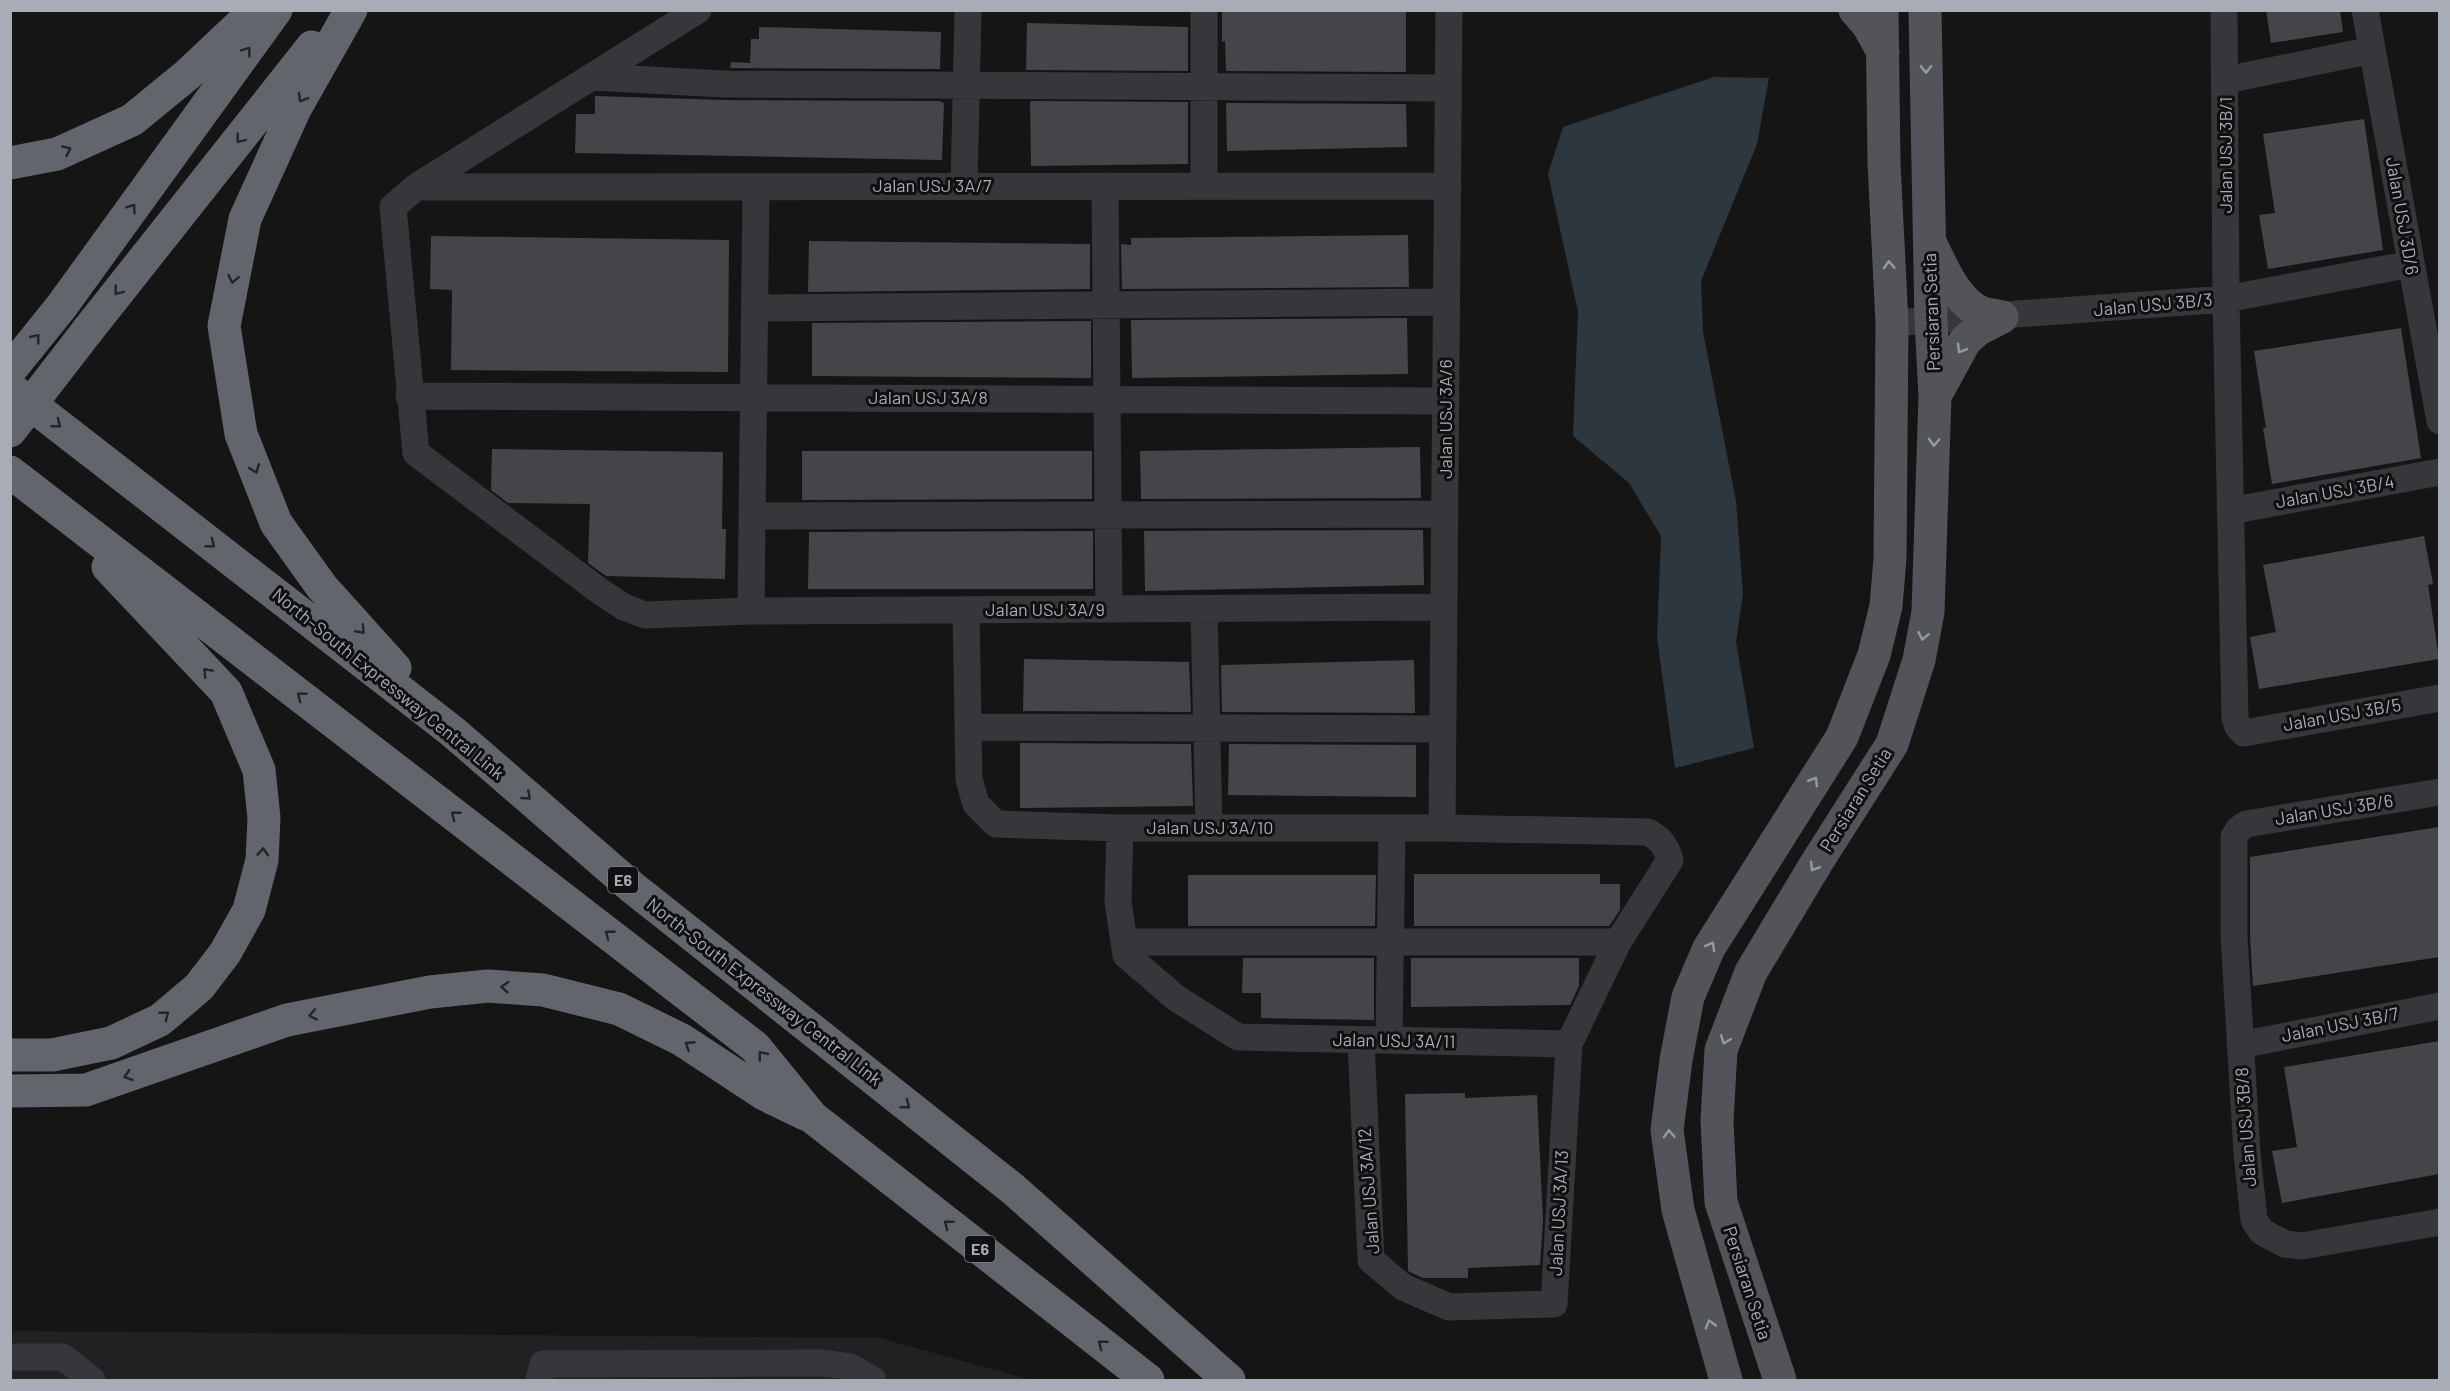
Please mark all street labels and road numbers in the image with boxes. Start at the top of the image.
street label: Jalan USJ 3B/1 [2214,97,2236,213]
street label: Jalan USJ 3D/6 [2382,155,2424,277]
street label: Jalan USJ 3A/7 [873,174,992,196]
street label: Persiaran Setia [1918,253,1944,371]
street label: Jalan USJ 3B/3 [2092,288,2213,320]
street label: Jalan USJ 3A/6 [1434,359,1456,479]
street label: Jalan USJ 3A/8 [868,386,988,408]
street label: Jalan USJ 3B/4 [2274,470,2396,512]
street label: North–South Expressway Central Link [268,583,509,784]
street label: Jalan USJ 3A/9 [985,598,1105,620]
street label: Jalan USJ 3B/5 [2281,693,2403,735]
street label: Persiaran Setia [1815,744,1896,855]
street label: Jalan USJ 3B/6 [2273,789,2395,829]
street label: Jalan USJ 3A/10 [1147,816,1273,838]
road number: E6 [608,867,638,893]
street label: North–South Expressway Central Link [643,893,887,1090]
street label: Jalan USJ 3B/7 [2279,1002,2401,1046]
street label: Jalan USJ 3A/11 [1332,1028,1456,1052]
street label: Jalan USJ 3B/8 [2230,1067,2260,1188]
street label: Jalan USJ 3A/12 [1353,1127,1383,1255]
street label: Jalan USJ 3A/13 [1544,1150,1572,1276]
street label: Persiaran Setia [1719,1223,1777,1342]
road number: E6 [965,1236,995,1262]

